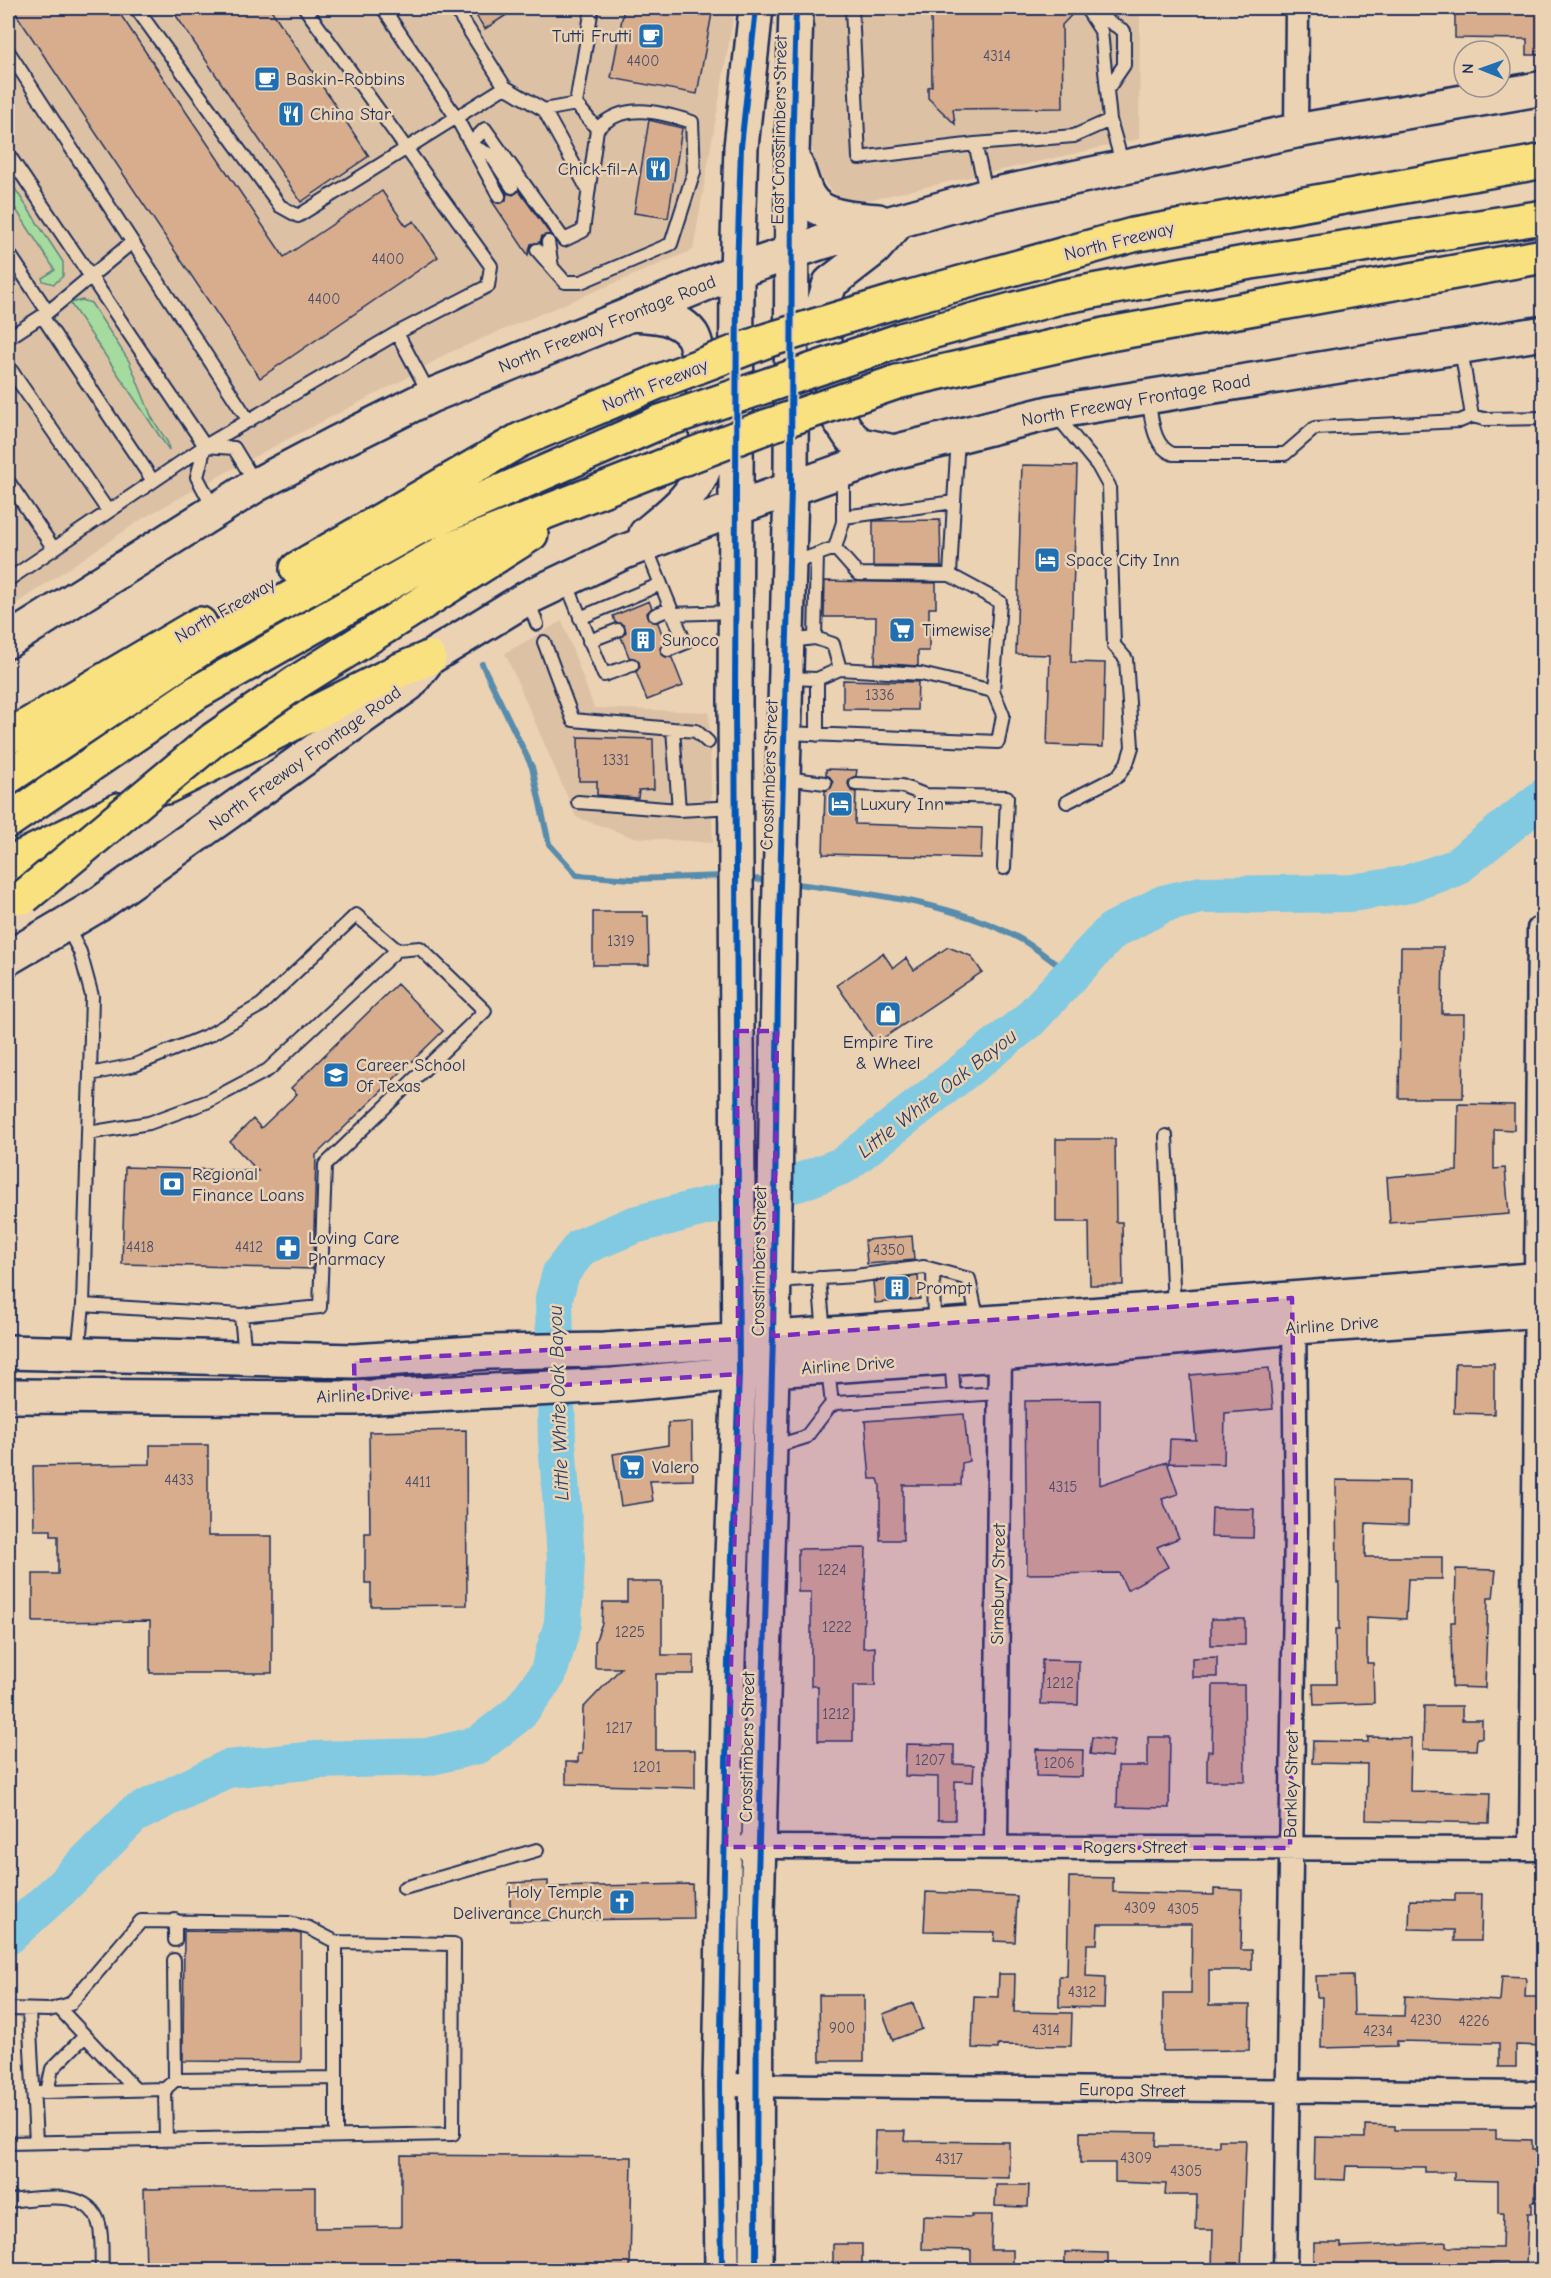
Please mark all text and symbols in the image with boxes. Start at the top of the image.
cafe icon: Tutti Frutti [636,21,666,51]
place label: Tutti Frutti [552,26,632,47]
street label: East Crosstimbers Street [767,34,792,225]
north arrow [1452,39,1512,99]
house number: 4314 [983,47,1011,65]
house number: 4400 [627,52,659,70]
text: N [1459,63,1477,74]
cafe icon: Baskin-Robbins [252,64,282,94]
place label: Baskin-Robbins [286,69,405,90]
restaurant icon: China Star [276,99,306,129]
place label: China Star [310,104,392,125]
restaurant icon: Chick-fil-A [643,154,673,184]
place label: Chick-fil-A [558,159,638,180]
street label: North Freeway [1062,217,1177,265]
house number: 4400 [372,250,404,268]
street label: North Freeway Frontage Road [496,271,719,378]
house number: 4400 [308,290,340,308]
street label: North Freeway [599,354,712,416]
street label: North Freeway Frontage Road [1020,370,1252,431]
hotel icon: Space City Inn [1032,545,1062,575]
place label: Space City Inn [1066,550,1180,571]
street label: North Freeway [171,573,280,648]
supermarket icon: Timewise [887,615,917,645]
place label: Timewise [922,620,991,641]
building icon: Sunoco [628,625,658,655]
place label: Sunoco [662,630,719,651]
street label: North Freeway Frontage Road [205,682,405,835]
house number: 1336 [865,686,895,704]
street label: Crosstimbers Street [756,698,783,851]
house number: 1331 [602,751,630,769]
hotel icon: Luxury Inn [825,789,855,819]
place label: Luxury Inn [860,794,944,815]
house number: 1319 [607,932,635,950]
shop icon: Empire Tire & Wheel [873,999,903,1029]
water label: Little White Oak Bayou [853,1024,1021,1163]
place label: Empire Tire & Wheel [843,1032,933,1074]
place label: Career School Of Texas [356,1055,466,1097]
school or university icon: Career School Of Texas [321,1060,351,1090]
place label: Regional Finance Loans [192,1164,304,1206]
bank icon: Regional Finance Loans [157,1169,187,1199]
street label: Crosstimbers Street [748,1185,771,1337]
place label: Loving Care Pharmacy [308,1228,399,1270]
pharmacy icon: Loving Care Pharmacy [273,1233,303,1263]
house number: 4418 [126,1238,154,1256]
house number: 4412 [235,1238,263,1256]
house number: 4350 [873,1241,905,1259]
building icon: Prompt [882,1273,912,1303]
place label: Prompt [916,1278,973,1299]
water label: Little White Oak Bayou [544,1305,573,1501]
street label: Airline Drive [1285,1312,1379,1339]
street label: Airline Drive [801,1352,895,1379]
street label: Airline Drive [316,1383,410,1408]
supermarket icon: Valero [617,1452,647,1482]
place label: Valero [652,1457,699,1478]
house number: 4433 [164,1471,194,1489]
house number: 4411 [405,1473,431,1491]
house number: 4315 [1049,1478,1077,1496]
street label: Simsbury Street [987,1522,1010,1645]
house number: 1224 [818,1561,846,1579]
house number: 1222 [822,1618,852,1636]
house number: 1225 [615,1623,645,1641]
street label: Crosstimbers Street [736,1671,759,1823]
house number: 1212 [1046,1674,1074,1692]
house number: 1212 [822,1705,850,1723]
house number: 1217 [606,1719,632,1737]
street label: Barkley Street [1280,1729,1303,1838]
house number: 1207 [915,1751,945,1769]
house number: 1206 [1043,1754,1075,1772]
house number: 1201 [633,1758,661,1776]
street label: Rogers Street [1083,1837,1188,1858]
place label: Holy Temple Deliverance Church [453,1882,602,1924]
church icon: Holy Temple Deliverance Church [607,1887,637,1917]
house number: 4309 [1124,1899,1156,1917]
house number: 4305 [1167,1900,1199,1918]
house number: 4312 [1068,1983,1096,2001]
house number: 4230 [1410,2011,1442,2029]
house number: 4226 [1458,2012,1490,2030]
house number: 900 [829,2019,855,2037]
house number: 4314 [1032,2021,1060,2039]
house number: 4234 [1363,2022,1393,2040]
street label: Europa Street [1079,2079,1186,2102]
house number: 4309 [1120,2149,1152,2167]
house number: 4317 [935,2150,963,2168]
house number: 4305 [1170,2162,1202,2180]

